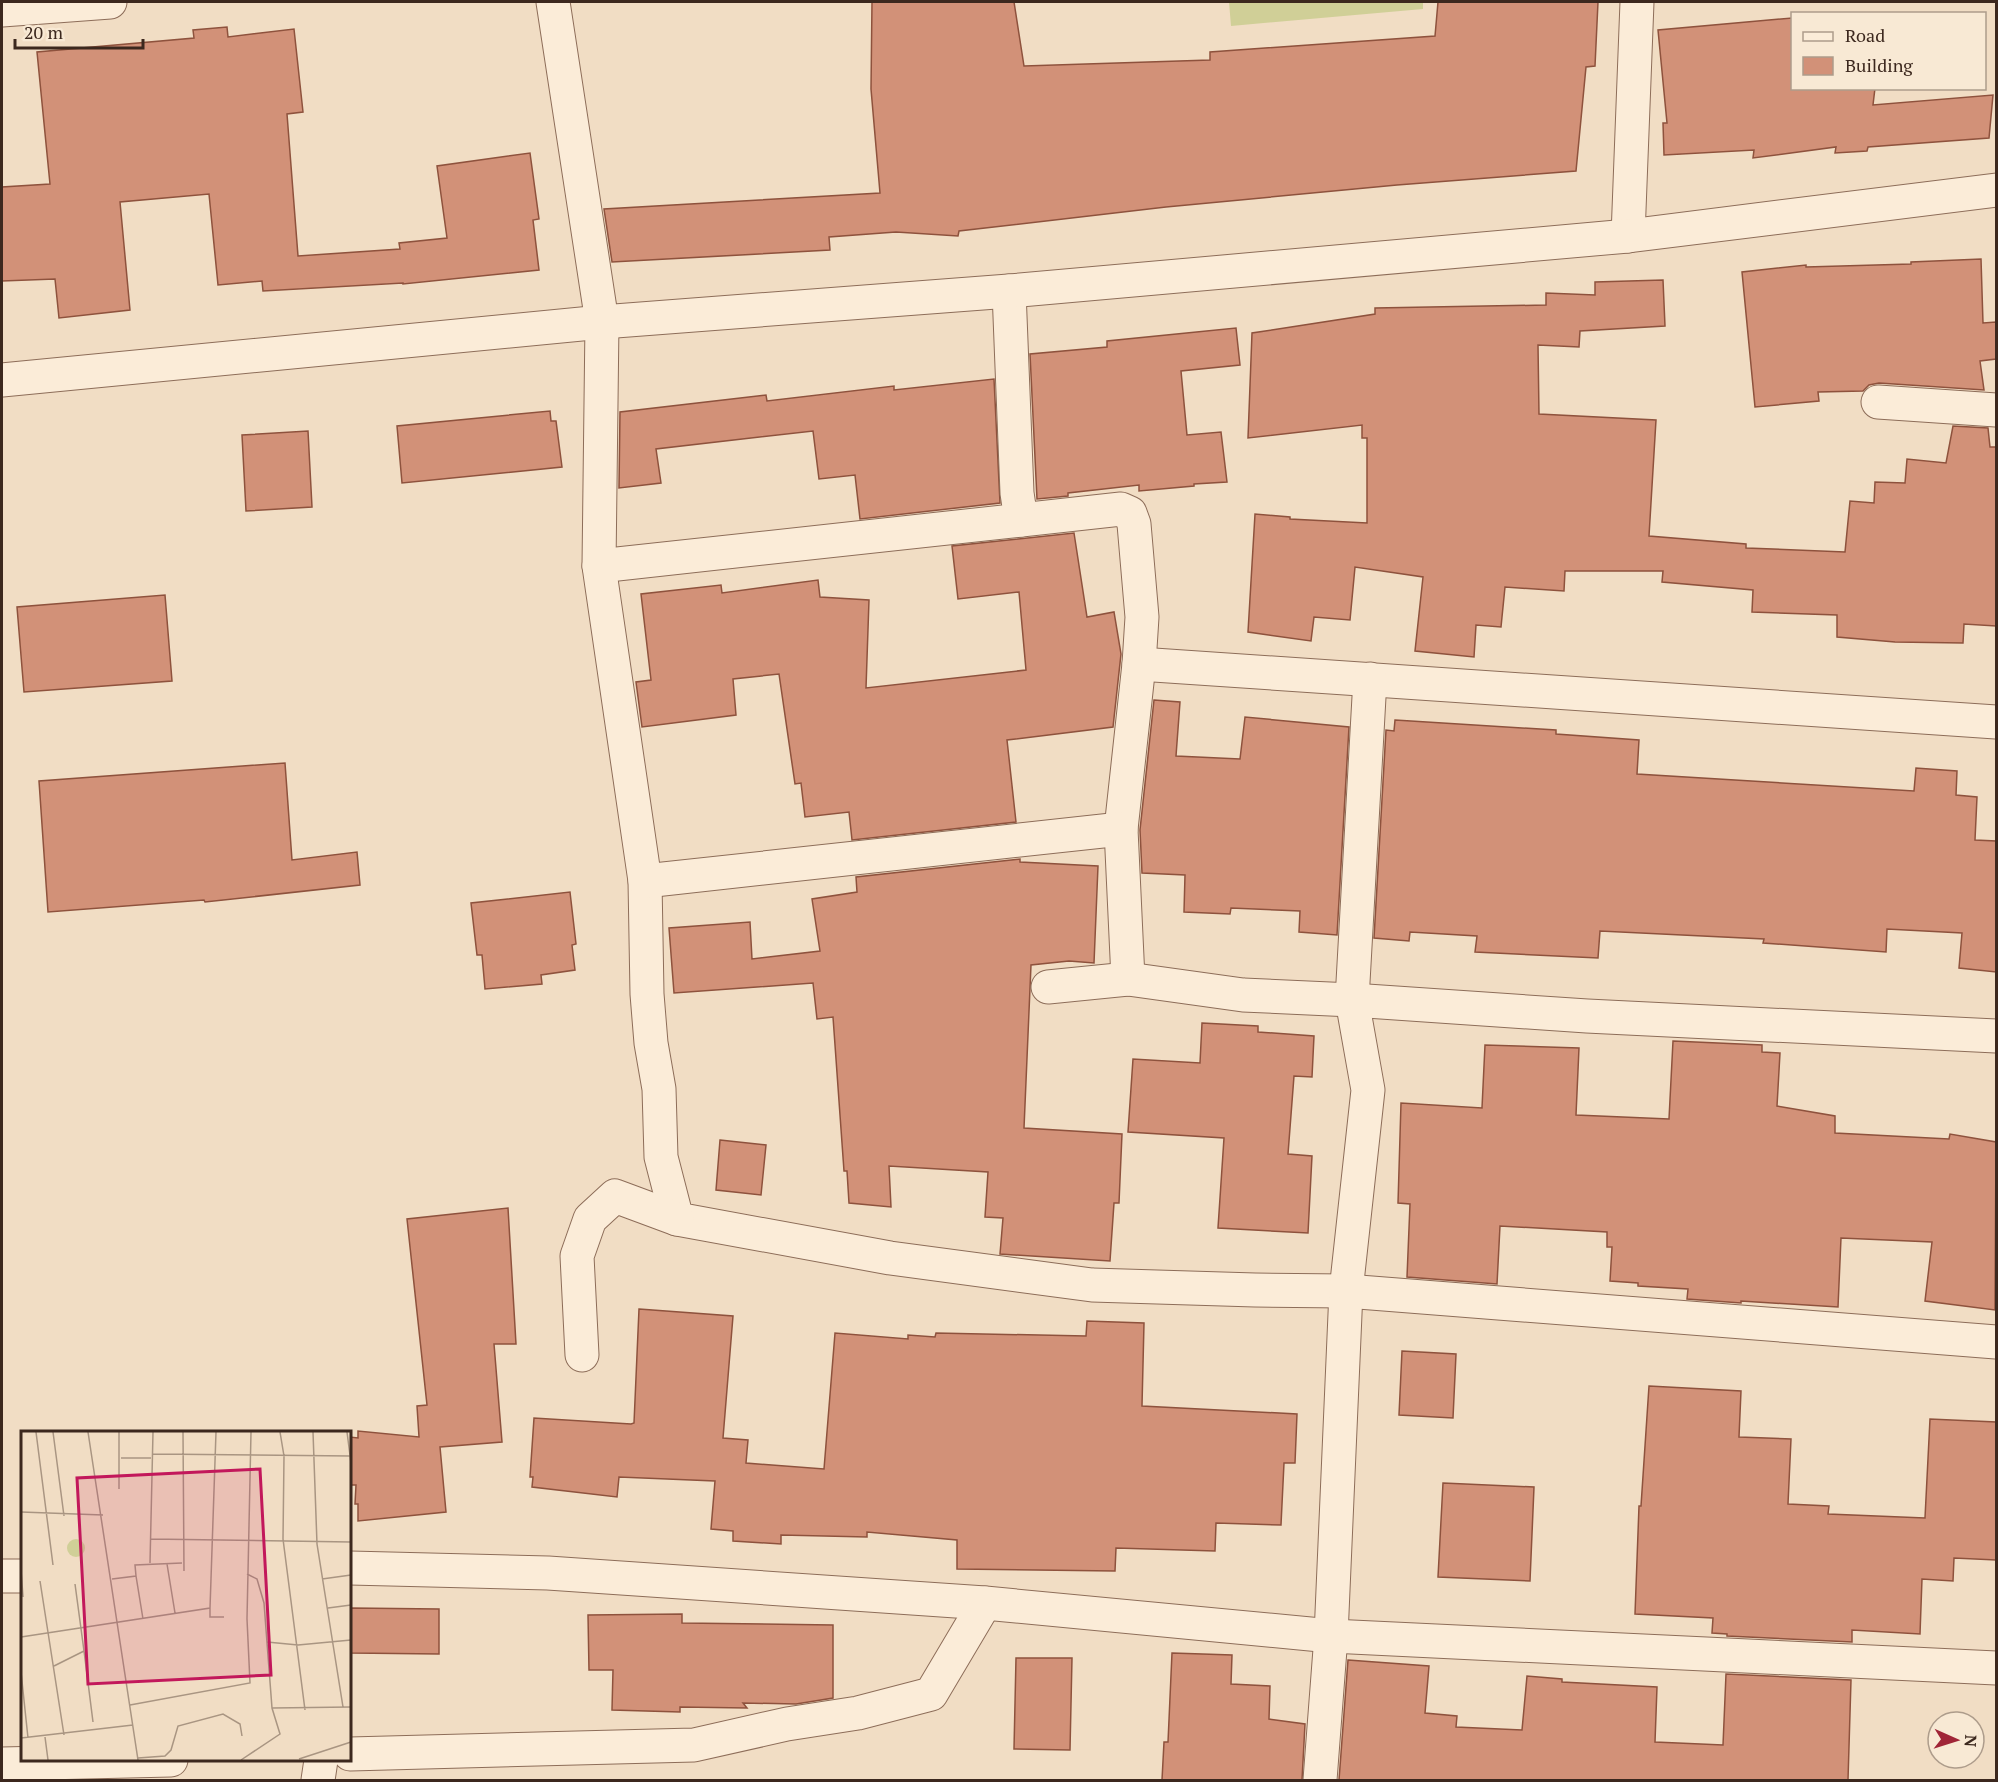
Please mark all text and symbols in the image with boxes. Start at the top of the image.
scale bar [15,12,142,50]
legend [1791,12,1986,90]
text: 20 m [24,20,64,44]
text: Road [1845,23,1885,47]
text: Building [1845,53,1913,77]
inset map [21,1431,351,1761]
north arrow [1926,1710,1986,1770]
text: N [1960,1734,1982,1747]

